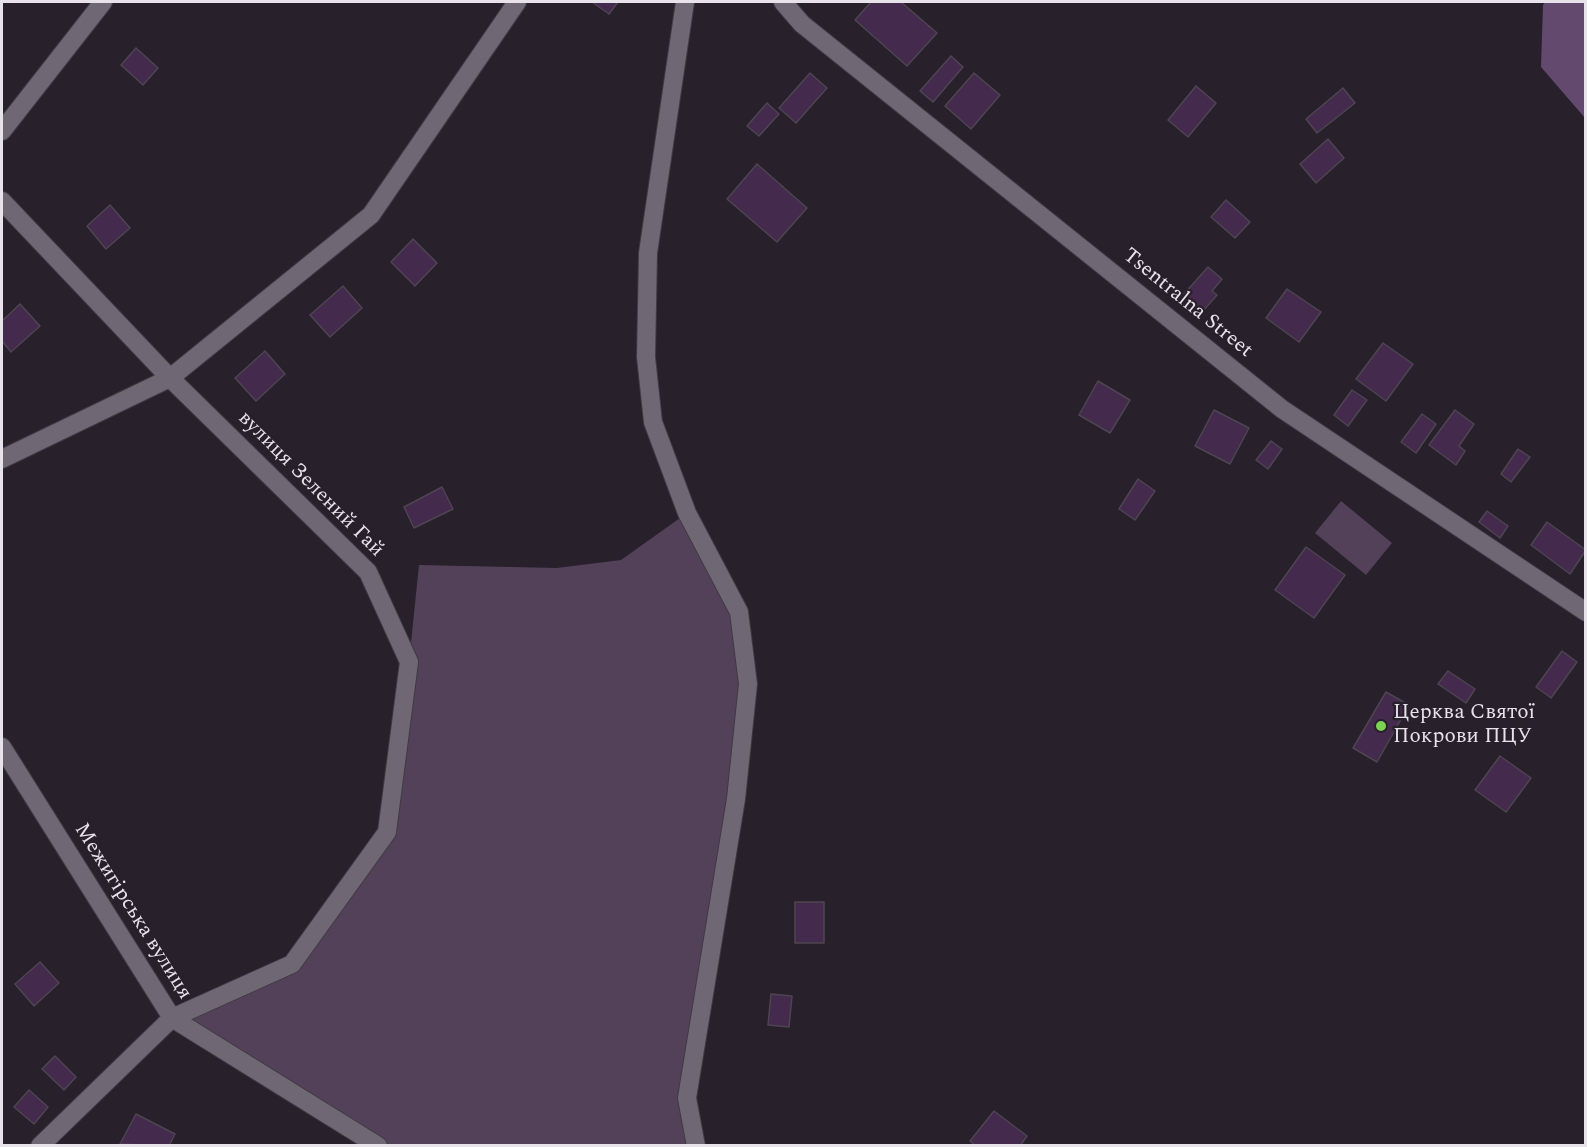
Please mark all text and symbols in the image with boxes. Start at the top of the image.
street label: Tsentralna Street [1117,244,1257,364]
street label: вулиця Зелений Гай [232,407,388,563]
place label: Церква Святої Покрови ПЦУ [1393,701,1535,751]
marker: Церква Святої Покрови ПЦУ [1374,719,1388,733]
street label: Межигірська вулиця [68,819,196,1005]

